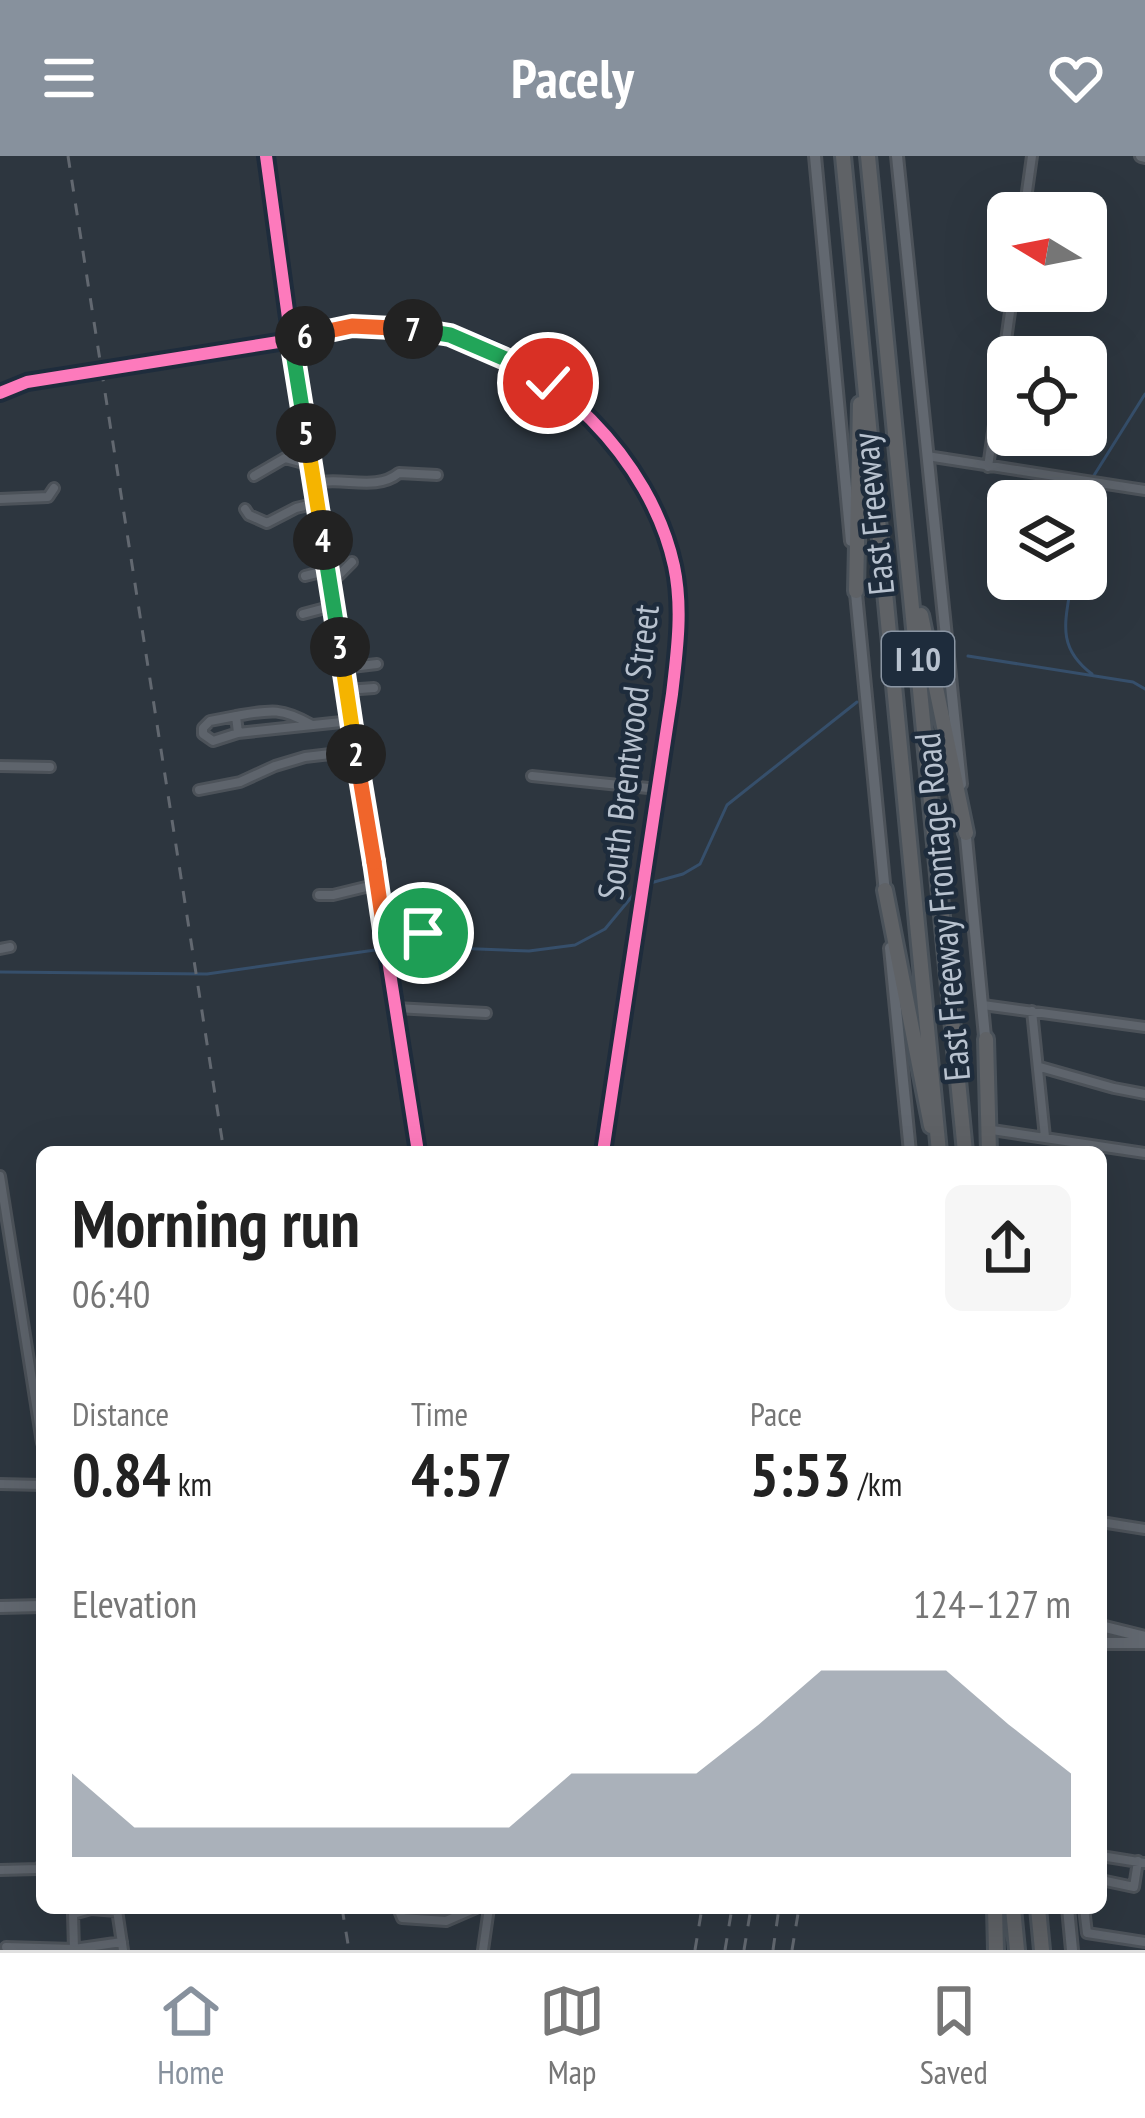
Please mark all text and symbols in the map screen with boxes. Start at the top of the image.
text: Pacely [511,43,634,113]
icon: menu [36,45,102,111]
icon: heart [1043,45,1109,111]
north arrow [987,192,1107,312]
map controls [987,192,1107,600]
pin: 7 [383,299,443,359]
pin: 6 [275,306,335,366]
text: 7 [405,307,421,350]
text: 6 [297,314,313,357]
pin [497,332,599,434]
button: locate [987,336,1107,456]
icon: check [515,350,581,416]
pin: 5 [276,403,336,463]
text: 5 [298,411,314,454]
street label: East Freeway [841,430,904,597]
button: layers [987,480,1107,600]
pin: 4 [293,510,353,570]
text: 4 [315,518,331,561]
street label: South Brentwood Street [586,602,669,902]
pin: 3 [310,617,370,677]
text: 3 [332,625,348,668]
road number: I 10 [882,632,954,686]
pin: 2 [326,724,386,784]
street label: East Freeway Frontage Road [903,731,980,1083]
text: 2 [348,732,364,775]
pin [372,882,474,984]
icon: arrive [390,900,456,966]
text: Morning run [72,1180,360,1265]
button: share [945,1185,1071,1311]
text: 06:40 [72,1268,150,1319]
text: Distance [72,1392,169,1435]
text: Time [411,1392,468,1435]
text: Pace [750,1392,802,1435]
text: 0.84 [72,1435,171,1513]
text: 4:57 [411,1435,512,1513]
text: 5:53 [750,1435,851,1513]
text: km [171,1462,212,1505]
text: /km [851,1462,902,1505]
text: Elevation [72,1578,197,1629]
text: 124–127 m [913,1578,1071,1629]
tab: Home [157,1978,224,2093]
tab: Map [539,1978,605,2093]
tab: Saved [920,1978,988,2093]

